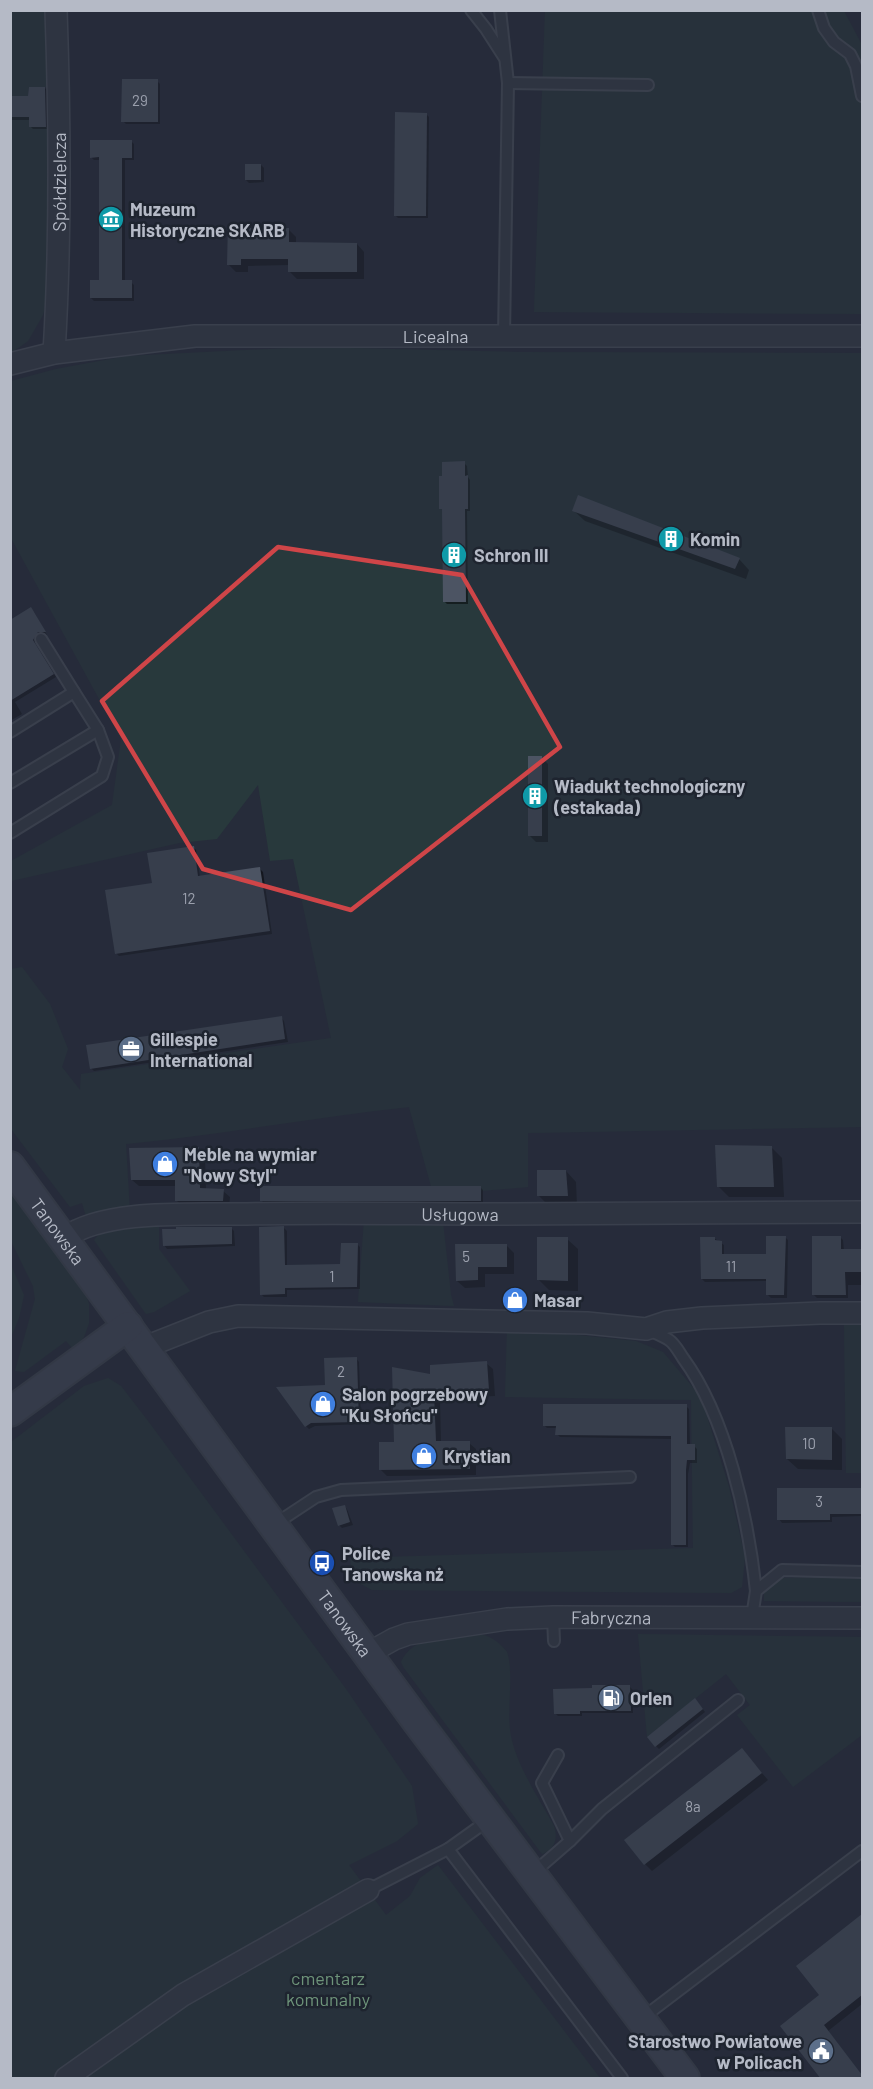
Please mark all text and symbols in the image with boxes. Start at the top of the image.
house number: 29 [132,91,148,109]
street label: Spółdzielcza [48,132,70,232]
place label: Muzeum Historyczne SKARB [130,198,285,241]
museum icon: Muzeum Historyczne SKARB [96,204,126,234]
street label: Licealna [403,325,469,347]
building icon: Komin [656,524,686,554]
place label: Komin [690,528,740,550]
building icon: Schron III [439,540,469,570]
place label: Schron III [474,544,549,566]
place label: Wiadukt technologiczny (estakada) [553,775,745,818]
building icon: Wiadukt technologiczny (estakada) [520,781,550,811]
house number: 12 [182,889,196,907]
place label: Gillespie International [150,1028,252,1071]
office icon: Gillespie International [116,1034,146,1064]
place label: Meble na wymiar "Nowy Styl" [184,1143,317,1186]
shop icon: Meble na wymiar "Nowy Styl" [150,1149,180,1179]
street label: Tanowska [26,1194,90,1269]
street label: Usługowa [421,1203,499,1225]
house number: 5 [462,1247,470,1265]
house number: 11 [726,1257,736,1275]
house number: 1 [329,1267,335,1285]
shop icon: Masar [500,1285,530,1315]
place label: Masar [534,1289,582,1311]
house number: 2 [337,1362,345,1380]
place label: Salon pogrzebowy "Ku Słońcu" [342,1383,488,1426]
shop icon: Salon pogrzebowy "Ku Słońcu" [308,1389,338,1419]
house number: 10 [802,1434,816,1452]
shop icon: Krystian [409,1441,439,1471]
place label: Krystian [444,1445,511,1467]
house number: 3 [815,1492,823,1510]
place label: Police Tanowska nż [342,1542,444,1585]
bus stop icon: Police Tanowska nż [307,1548,337,1578]
street label: Tanowska [313,1586,377,1661]
street label: Fabryczna [571,1606,651,1628]
fuel station icon: Orlen [596,1683,626,1713]
place label: Orlen [630,1687,672,1709]
house number: 8a [685,1797,701,1815]
park label: cmentarz komunalny [286,1967,370,2010]
place label: Starostwo Powiatowe w Policach [628,2030,802,2073]
public building icon: Starostwo Powiatowe w Policach [806,2036,836,2066]

